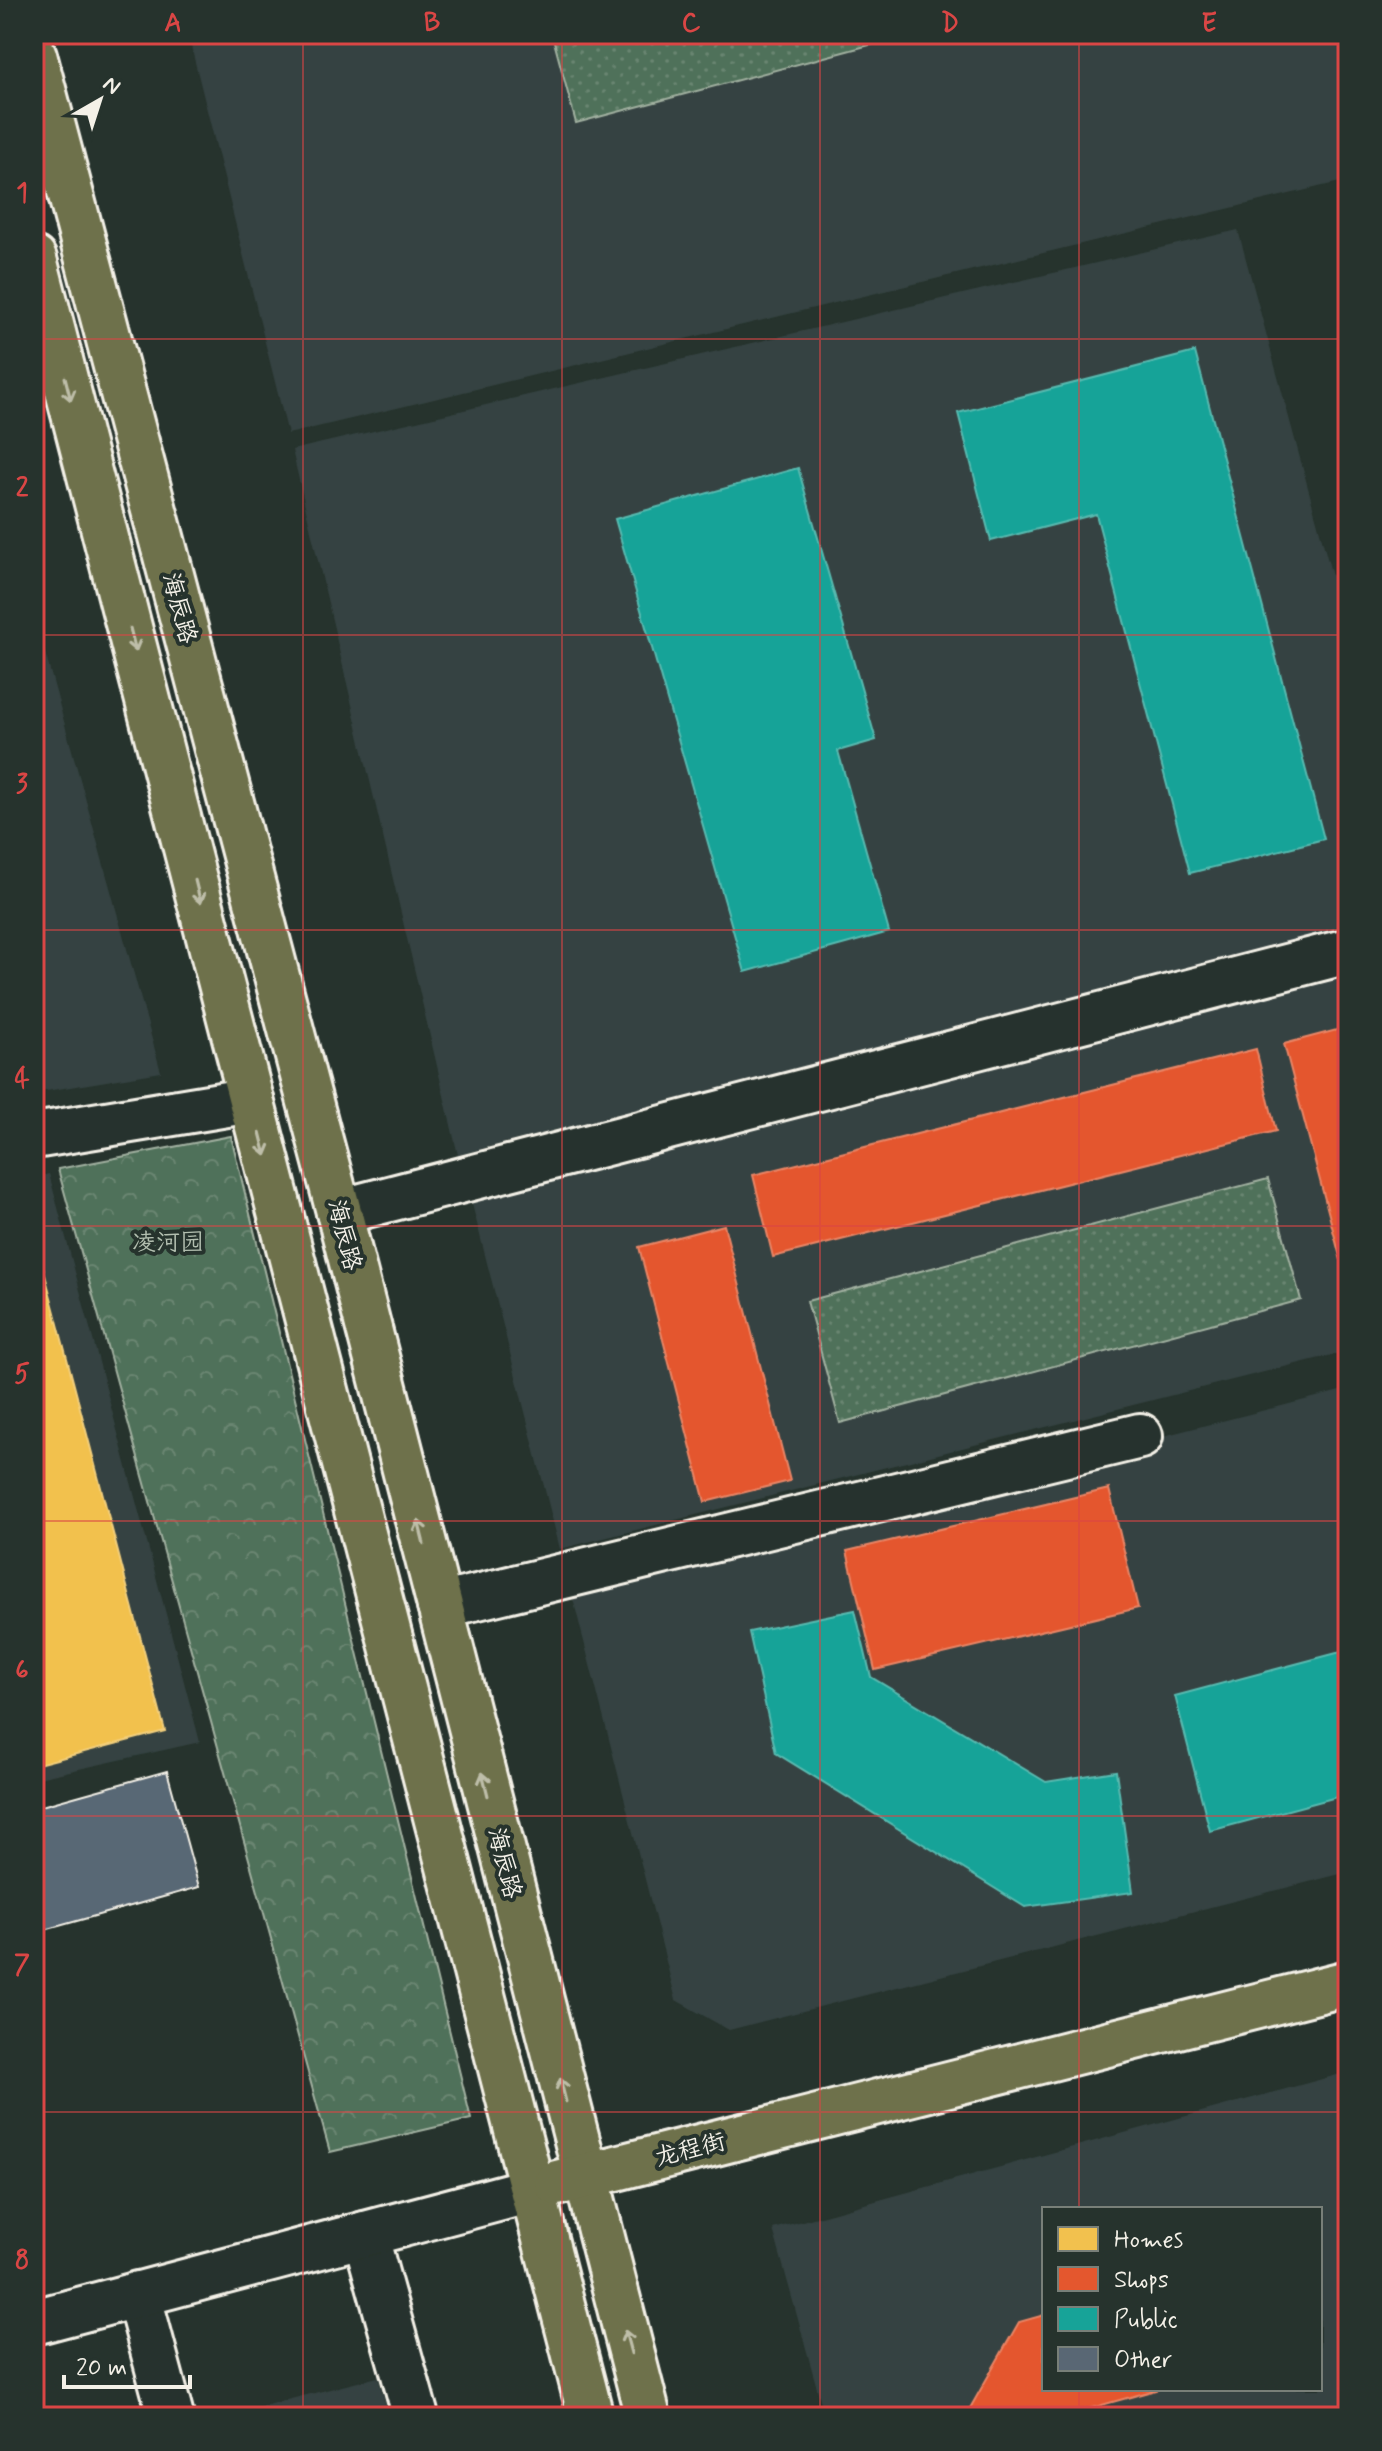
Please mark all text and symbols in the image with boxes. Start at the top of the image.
text: A [164,7,182,41]
text: B [424,7,440,41]
text: C [682,7,701,41]
text: D [941,7,959,41]
text: E [1201,7,1217,41]
north arrow [60,60,140,140]
text: N [97,71,126,102]
text: 1 [16,177,28,211]
one-way arrow [61,375,76,401]
text: 2 [16,472,29,506]
street label: 海辰路 [154,570,203,647]
one-way arrow [126,627,141,653]
text: 3 [16,768,28,802]
one-way arrow [191,879,206,904]
text: 4 [14,1063,30,1097]
one-way arrow [256,1130,271,1156]
street label: 海辰路 [320,1197,367,1274]
park label: 凌河园 [132,1228,204,1259]
text: 5 [14,1358,30,1392]
one-way arrow [413,1519,428,1545]
text: 6 [15,1654,29,1688]
one-way arrow [477,1771,492,1797]
street label: 海辰路 [480,1825,527,1902]
text: 7 [14,1949,30,1983]
one-way arrow [555,2077,570,2103]
street label: 龙程街 [652,2127,729,2174]
legend [1042,2207,1322,2391]
text: Homes [1114,2225,1183,2256]
text: 8 [15,2244,29,2278]
text: Shops [1114,2265,1169,2296]
text: Public [1114,2305,1178,2336]
one-way arrow [620,2329,635,2355]
scale bar [64,2339,190,2389]
text: Other [1114,2345,1172,2376]
text: 20 m [76,2353,127,2384]

